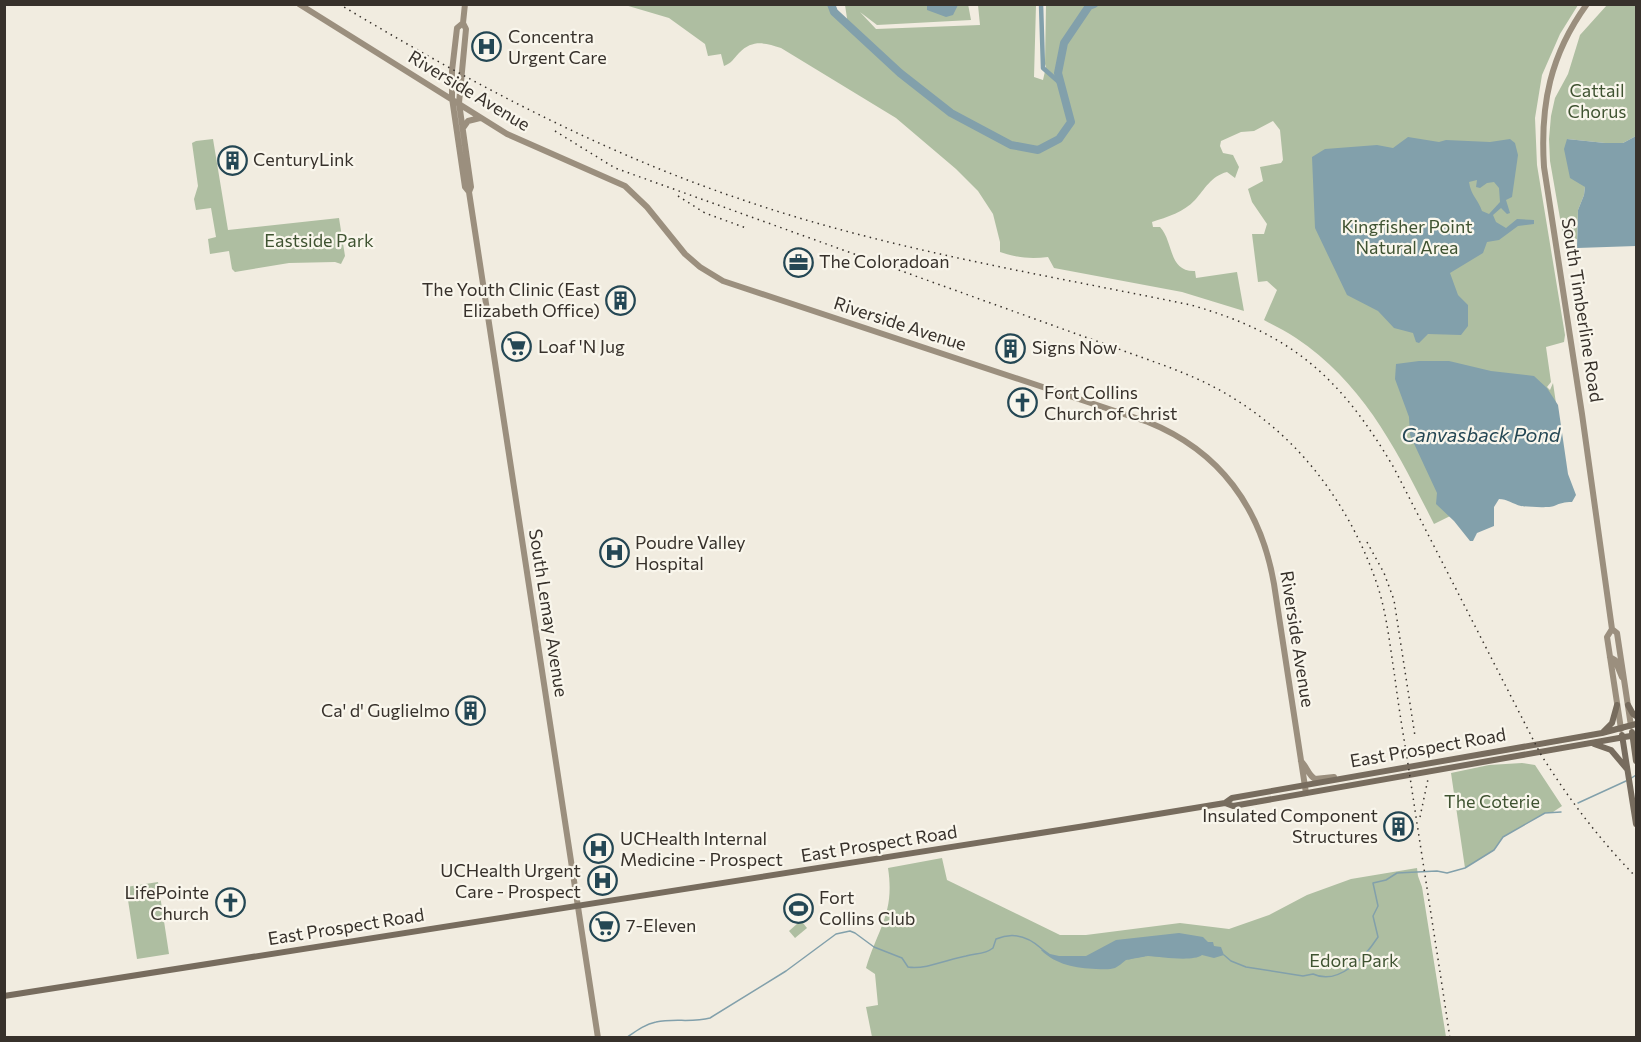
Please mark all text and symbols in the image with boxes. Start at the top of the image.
place label: Concentra Urgent Care [508,25,607,68]
hospital icon: Concentra Urgent Care [471,31,503,63]
street label: Riverside Avenue [405,45,534,135]
park label: Cattail Chorus [1568,79,1626,122]
building icon: CenturyLink [216,144,248,176]
place label: CenturyLink [253,148,354,170]
park label: Kingfisher Point Natural Area [1341,215,1473,258]
street label: South Timberline Road [1558,216,1608,404]
park label: Eastside Park [264,229,374,251]
office icon: The Coloradoan [782,246,814,278]
place label: The Coloradoan [819,250,950,272]
place label: The Youth Clinic (East Elizabeth Office) [422,278,600,321]
building icon: The Youth Clinic (East Elizabeth Office) [605,284,637,316]
street label: Riverside Avenue [831,291,969,355]
supermarket icon: Loaf 'N Jug [501,331,533,363]
building icon: Signs Now [995,332,1027,364]
place label: Loaf 'N Jug [538,335,625,357]
place label: Signs Now [1032,336,1117,358]
place label: Fort Collins Church of Christ [1044,381,1177,424]
church icon: Fort Collins Church of Christ [1007,387,1039,419]
water label: Canvasback Pond [1402,422,1562,446]
street label: South Lemay Avenue [525,527,573,699]
place label: Poudre Valley Hospital [635,531,746,574]
hospital icon: Poudre Valley Hospital [598,537,630,569]
street label: Riverside Avenue [1276,569,1320,709]
building icon: Ca' d' Guglielmo [455,695,487,727]
place label: Ca' d' Guglielmo [321,699,450,721]
street label: East Prospect Road [1348,722,1507,772]
park label: The Coterie [1444,790,1540,812]
place label: Insulated Component Structures [1202,804,1378,847]
building icon: Insulated Component Structures [1383,810,1415,842]
street label: East Prospect Road [799,820,959,866]
place label: UCHealth Internal Medicine - Prospect [620,827,783,870]
hospital icon: UCHealth Internal Medicine - Prospect [583,833,615,865]
place label: UCHealth Urgent Care - Prospect [440,859,581,902]
hospital icon: UCHealth Urgent Care - Prospect [586,865,618,897]
place label: LifePointe Church [124,881,209,924]
place label: Fort Collins Club [819,886,915,929]
church icon: LifePointe Church [214,887,246,919]
sports icon: Fort Collins Club [782,892,814,924]
street label: East Prospect Road [266,903,426,949]
supermarket icon: 7-Eleven [589,910,621,942]
place label: 7-Eleven [626,914,696,936]
park label: Edora Park [1309,949,1399,971]

